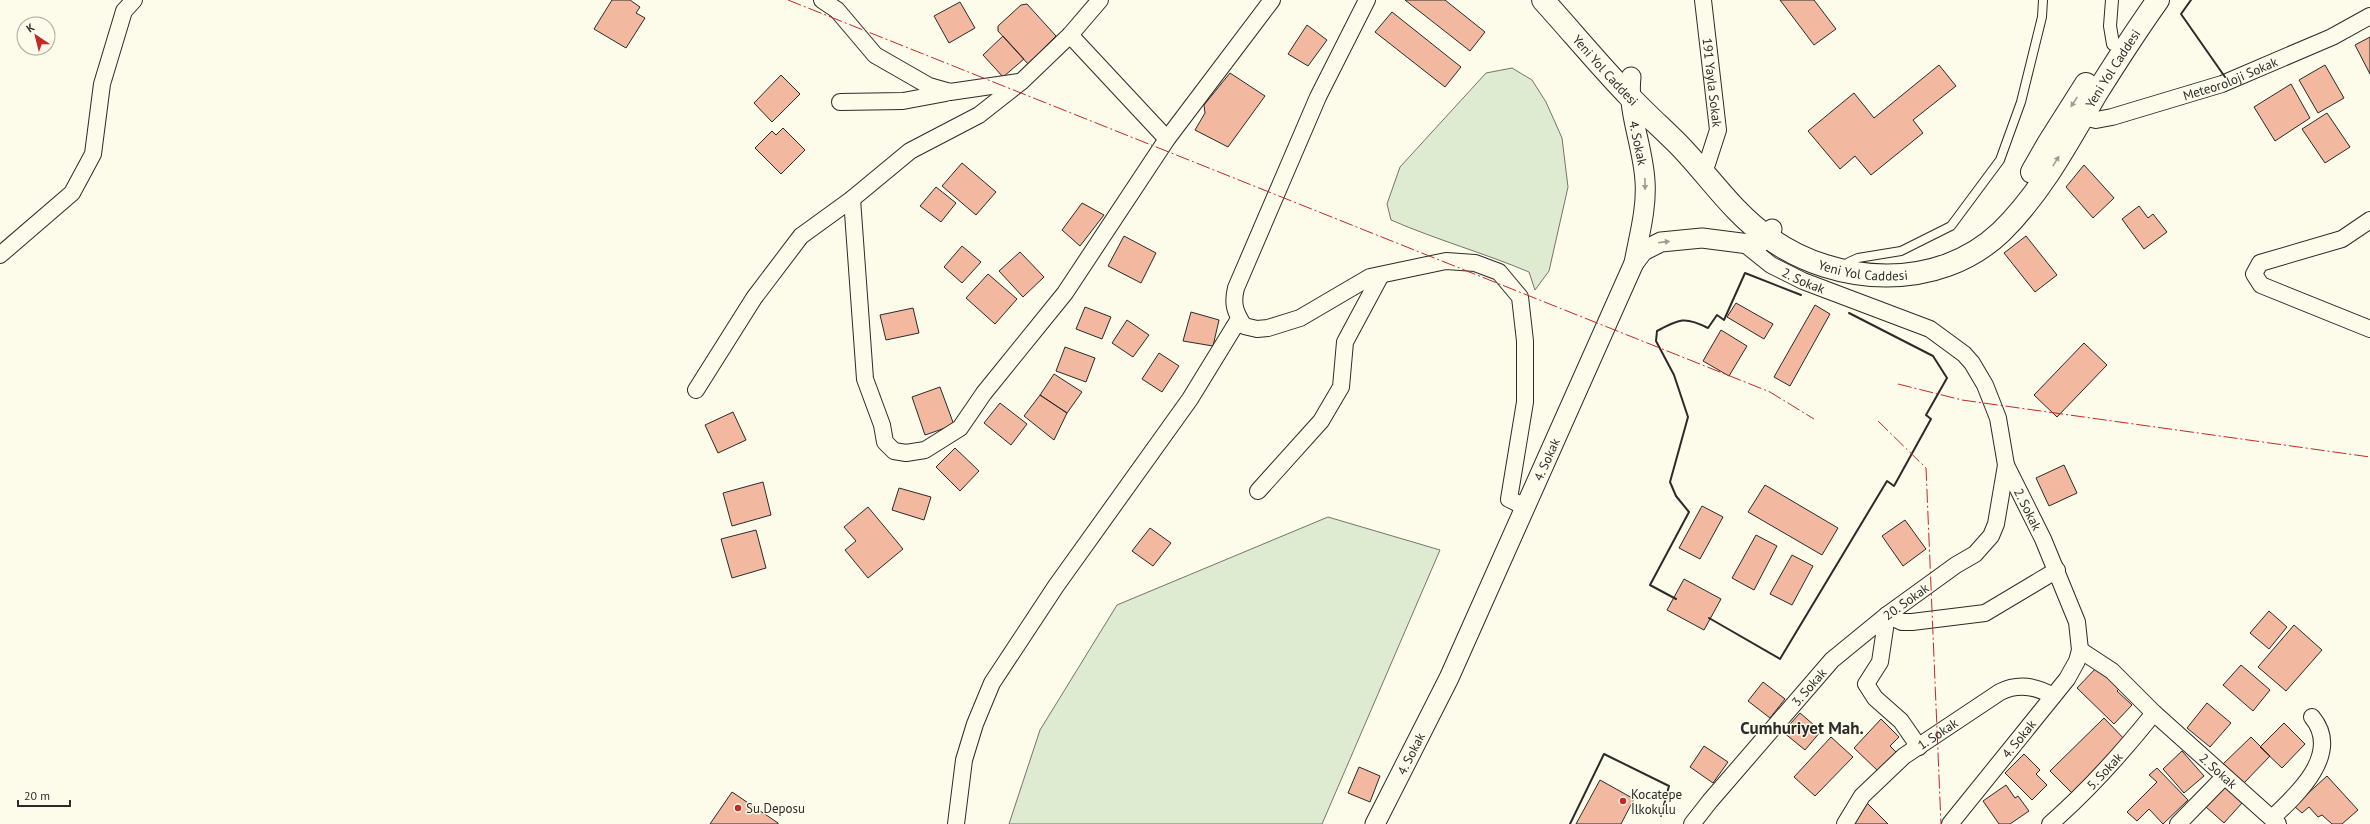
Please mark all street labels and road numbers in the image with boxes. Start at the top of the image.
street label: Yeni Yol Caddesi [2081,26,2144,111]
street label: Yeni Yol Caddesi [1569,31,1642,109]
street label: 191 Yayla Sokak [1699,37,1726,129]
street label: Meteoroloji Sokak [2181,52,2281,104]
street label: 4. Sokak [1625,119,1651,168]
street label: Yeni Yol Caddesi [1816,256,1908,284]
street label: 2. Sokak [1779,263,1828,297]
street label: 4. Sokak [1529,435,1564,484]
street label: 2. Sokak [2010,485,2046,534]
street label: 20. Sokak [1880,579,1933,624]
street label: 3. Sokak [1787,664,1830,710]
street label: 1. Sokak [1914,714,1962,753]
street label: 4. Sokak [1998,716,2040,762]
street label: 4. Sokak [1393,729,1429,778]
street label: 5. Sokak [2083,748,2126,793]
street label: 2. Sokak [2196,749,2241,792]

